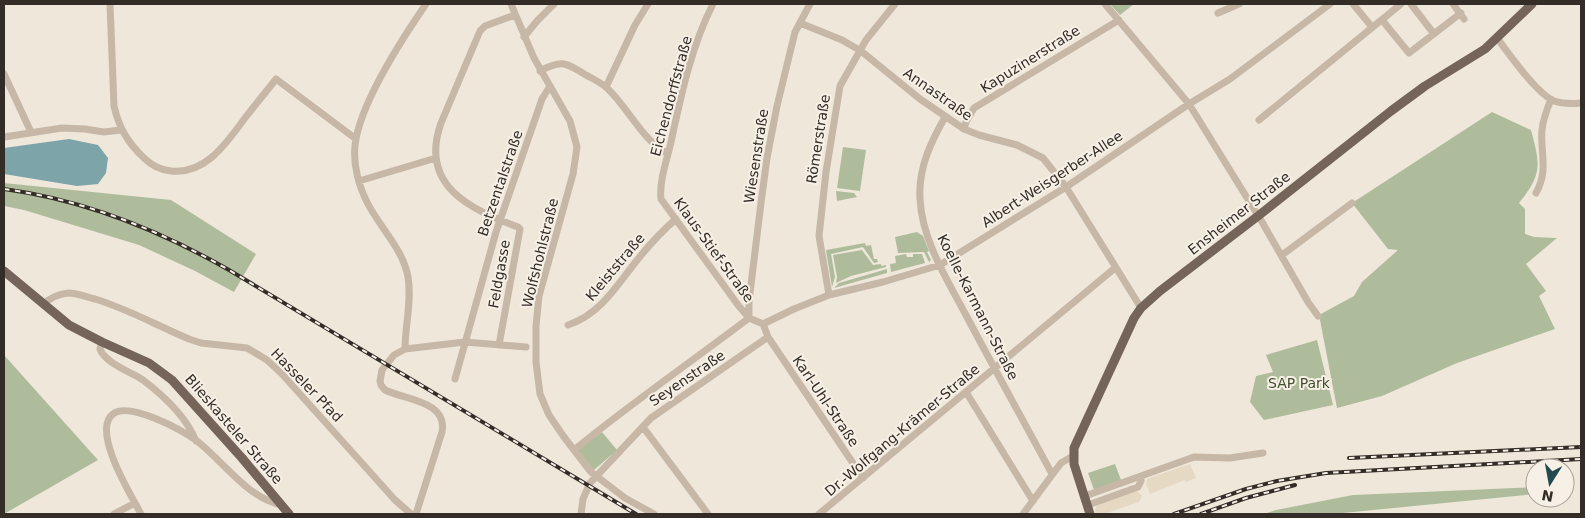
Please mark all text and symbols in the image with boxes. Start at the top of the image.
street label: Kapuzinerstraße [977,22,1083,96]
street label: Eichendorffstraße [647,34,695,158]
street label: Annastraße [900,64,976,124]
street label: Römerstraße [803,93,833,185]
street label: Wiesenstraße [741,108,771,204]
street label: Betzentalstraße [474,128,526,238]
street label: Albert-Weisgerber-Allee [979,128,1125,230]
street label: Ensheimer Straße [1185,168,1293,258]
street label: Klaus-Stief-Straße [671,195,757,305]
street label: Wolfshohlstraße [519,197,561,309]
street label: Kleiststraße [582,230,648,304]
street label: Koelle-Karmann-Straße [934,232,1022,382]
street label: Feldgasse [485,238,513,310]
street label: Hasseler Pfad [268,345,346,425]
street label: Seyenstraße [646,347,728,409]
street label: Karl-Uhl-Straße [790,352,862,450]
street label: Dr.-Wolfgang-Krämer-Straße [822,361,982,499]
street label: Blieskasteler Straße [182,371,286,487]
park label: SAP Park [1268,375,1331,391]
north arrow [1525,458,1575,508]
text: N [1540,487,1555,505]

